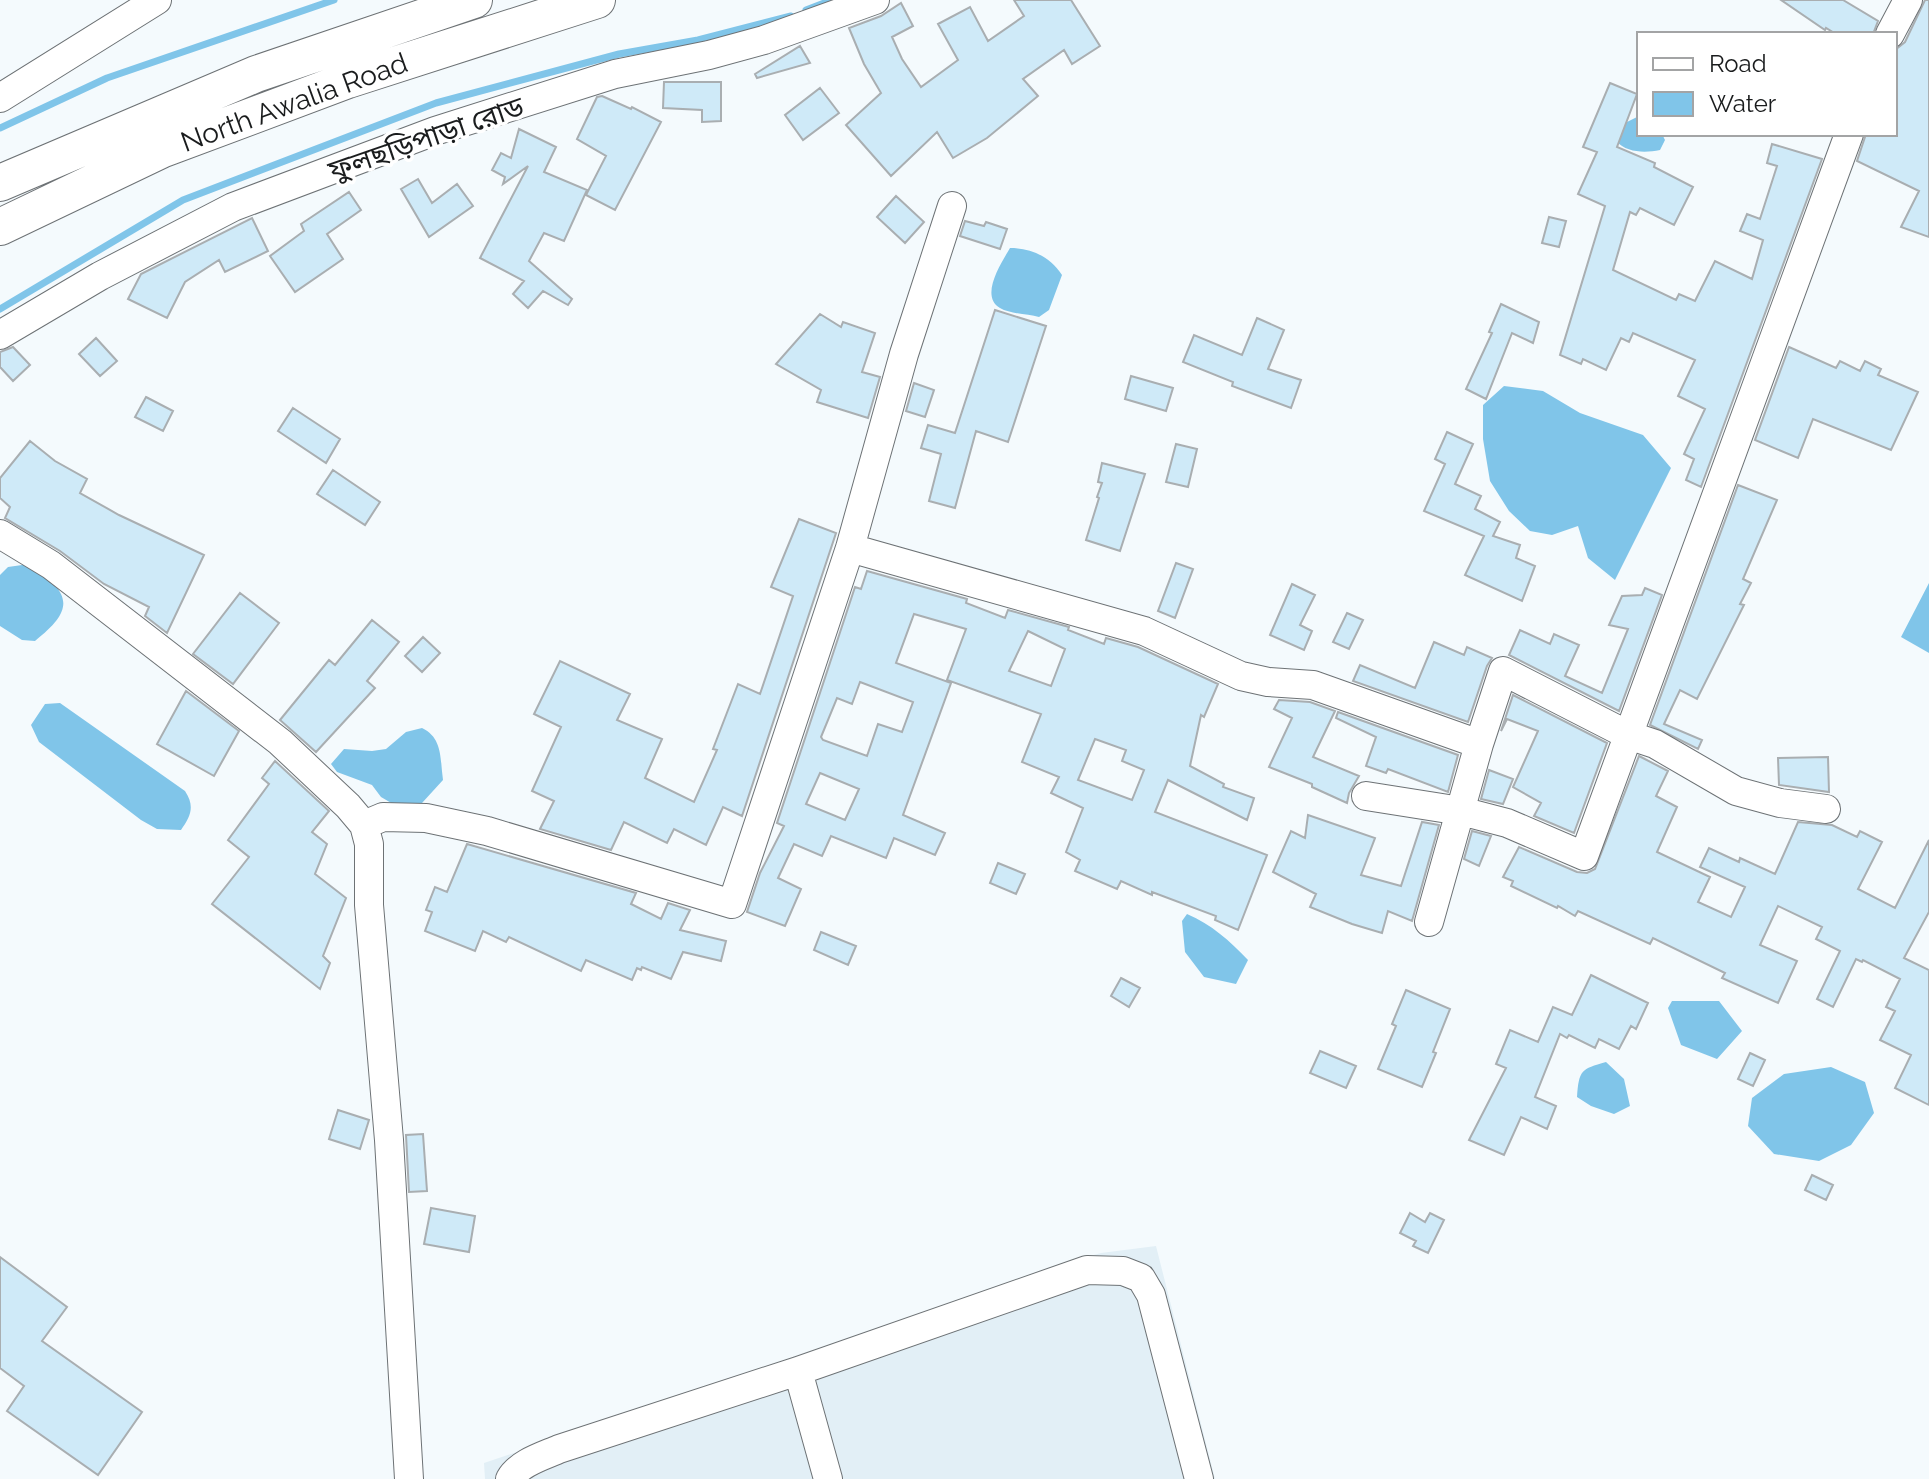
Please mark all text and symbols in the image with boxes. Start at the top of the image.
legend [1637,32,1897,136]
street label: North Awalia Road [176,46,412,159]
text: Road [1709,49,1767,78]
street label: ফুলছড়িপাড়া রোড [323,89,529,188]
text: Water [1709,89,1777,118]

